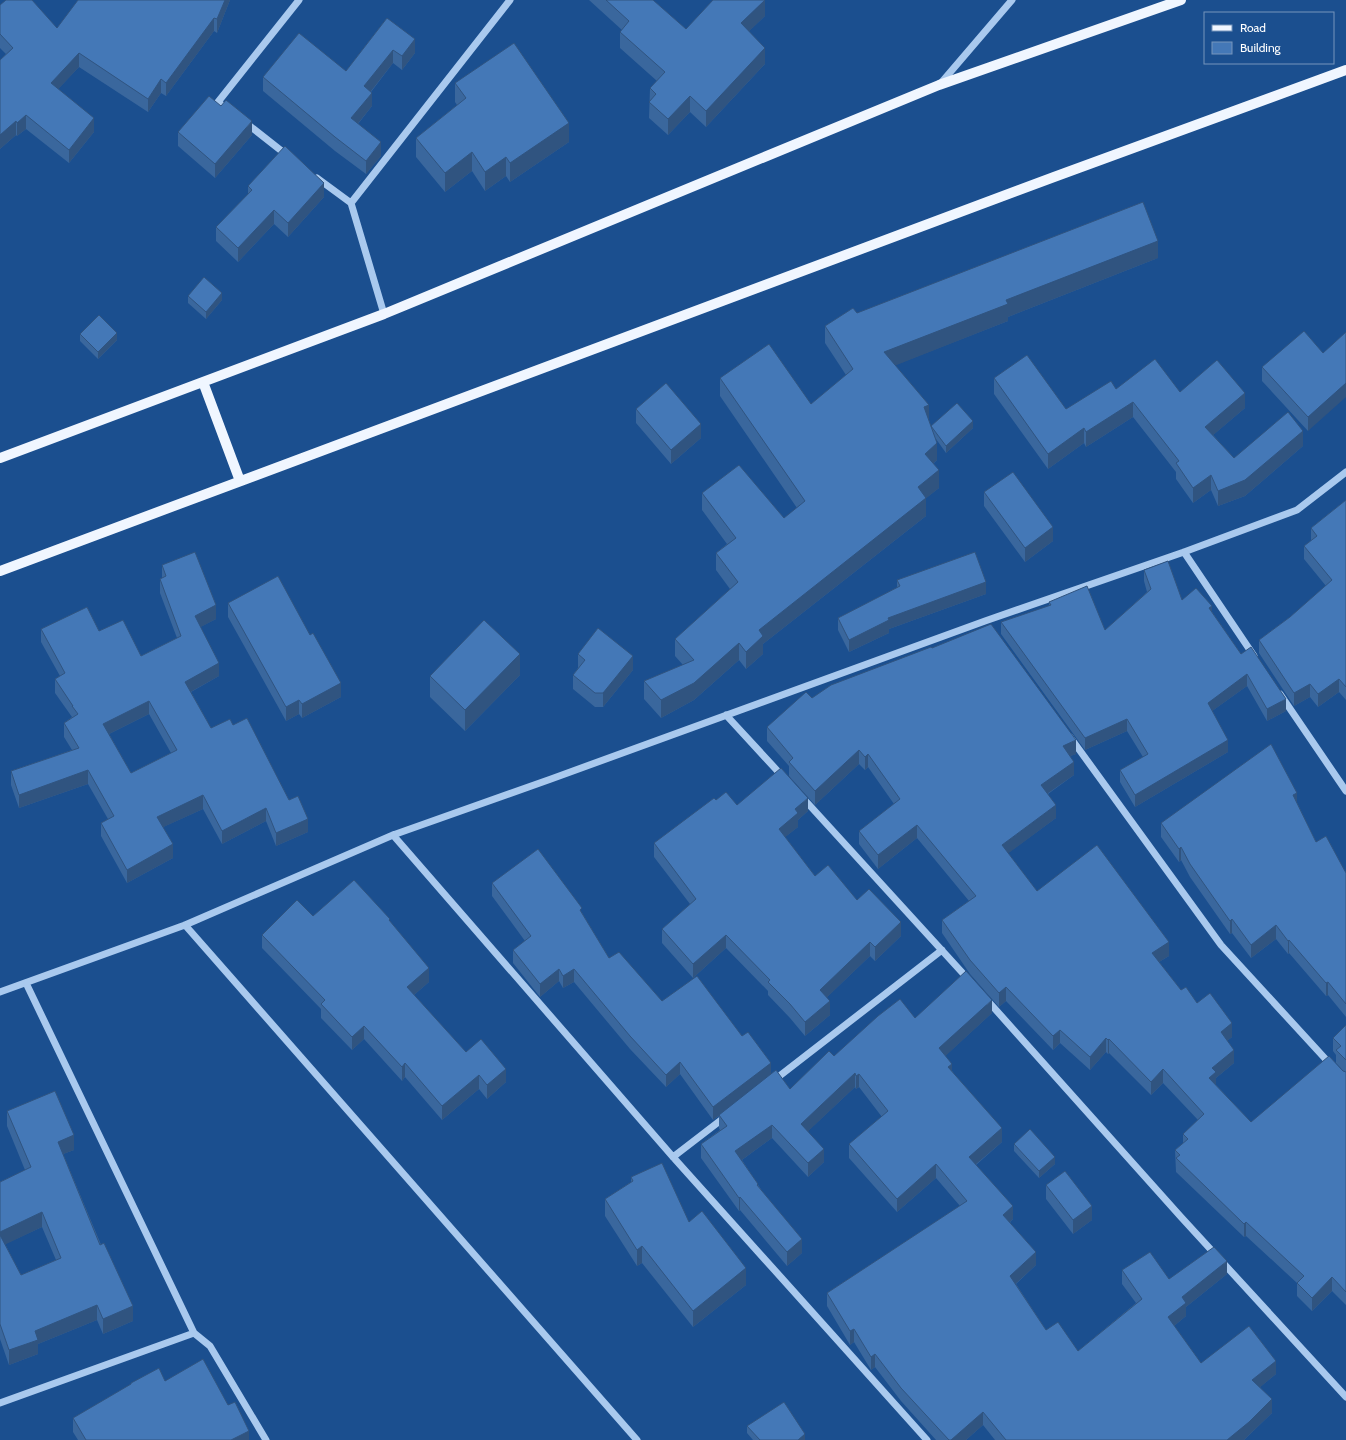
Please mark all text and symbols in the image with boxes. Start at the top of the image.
legend [1204,12,1334,64]
text: Road [1240,20,1266,35]
text: Building [1240,40,1282,55]

